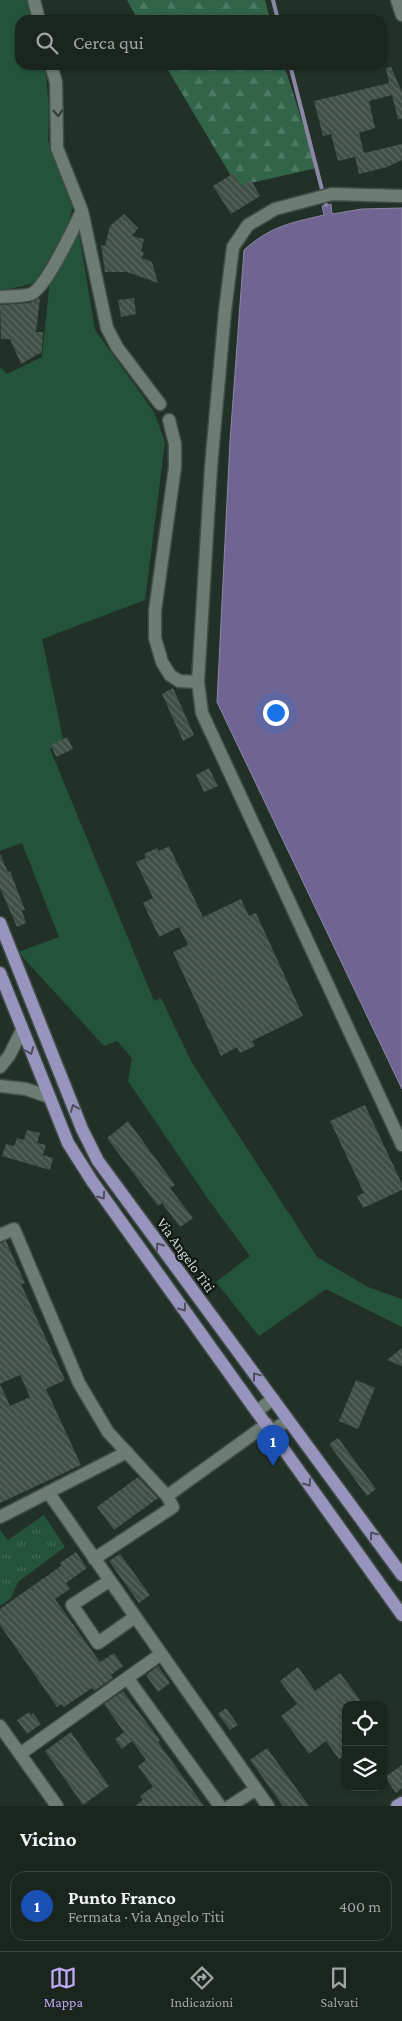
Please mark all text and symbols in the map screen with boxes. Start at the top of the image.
search box [15,15,387,70]
icon: search [33,29,61,57]
text: Cerca qui [73,32,144,53]
one-way arrow [52,109,63,117]
your location [263,700,289,726]
one-way arrow [24,1046,35,1055]
one-way arrow [69,1105,79,1113]
one-way arrow [96,1190,105,1200]
street label: Via Angelo Titi [153,1215,218,1296]
one-way arrow [157,1243,165,1252]
one-way arrow [178,1302,186,1311]
one-way arrow [253,1372,262,1382]
pin: 1 [257,1425,289,1466]
one-way arrow [302,1477,311,1487]
one-way arrow [370,1531,379,1541]
map controls [342,1701,387,1791]
button: locate [342,1701,387,1746]
button: layers [342,1746,387,1791]
text: Vicino [20,1827,77,1851]
text: Punto Franco [68,1887,176,1908]
text: 1 [34,1898,40,1915]
text: 400 m [339,1898,381,1915]
text: Fermata · Via Angelo Titi [68,1908,224,1925]
tab: Mappa [44,1964,83,2010]
tab: Indicazioni [170,1964,233,2010]
tab: Salvati [320,1964,358,2010]

